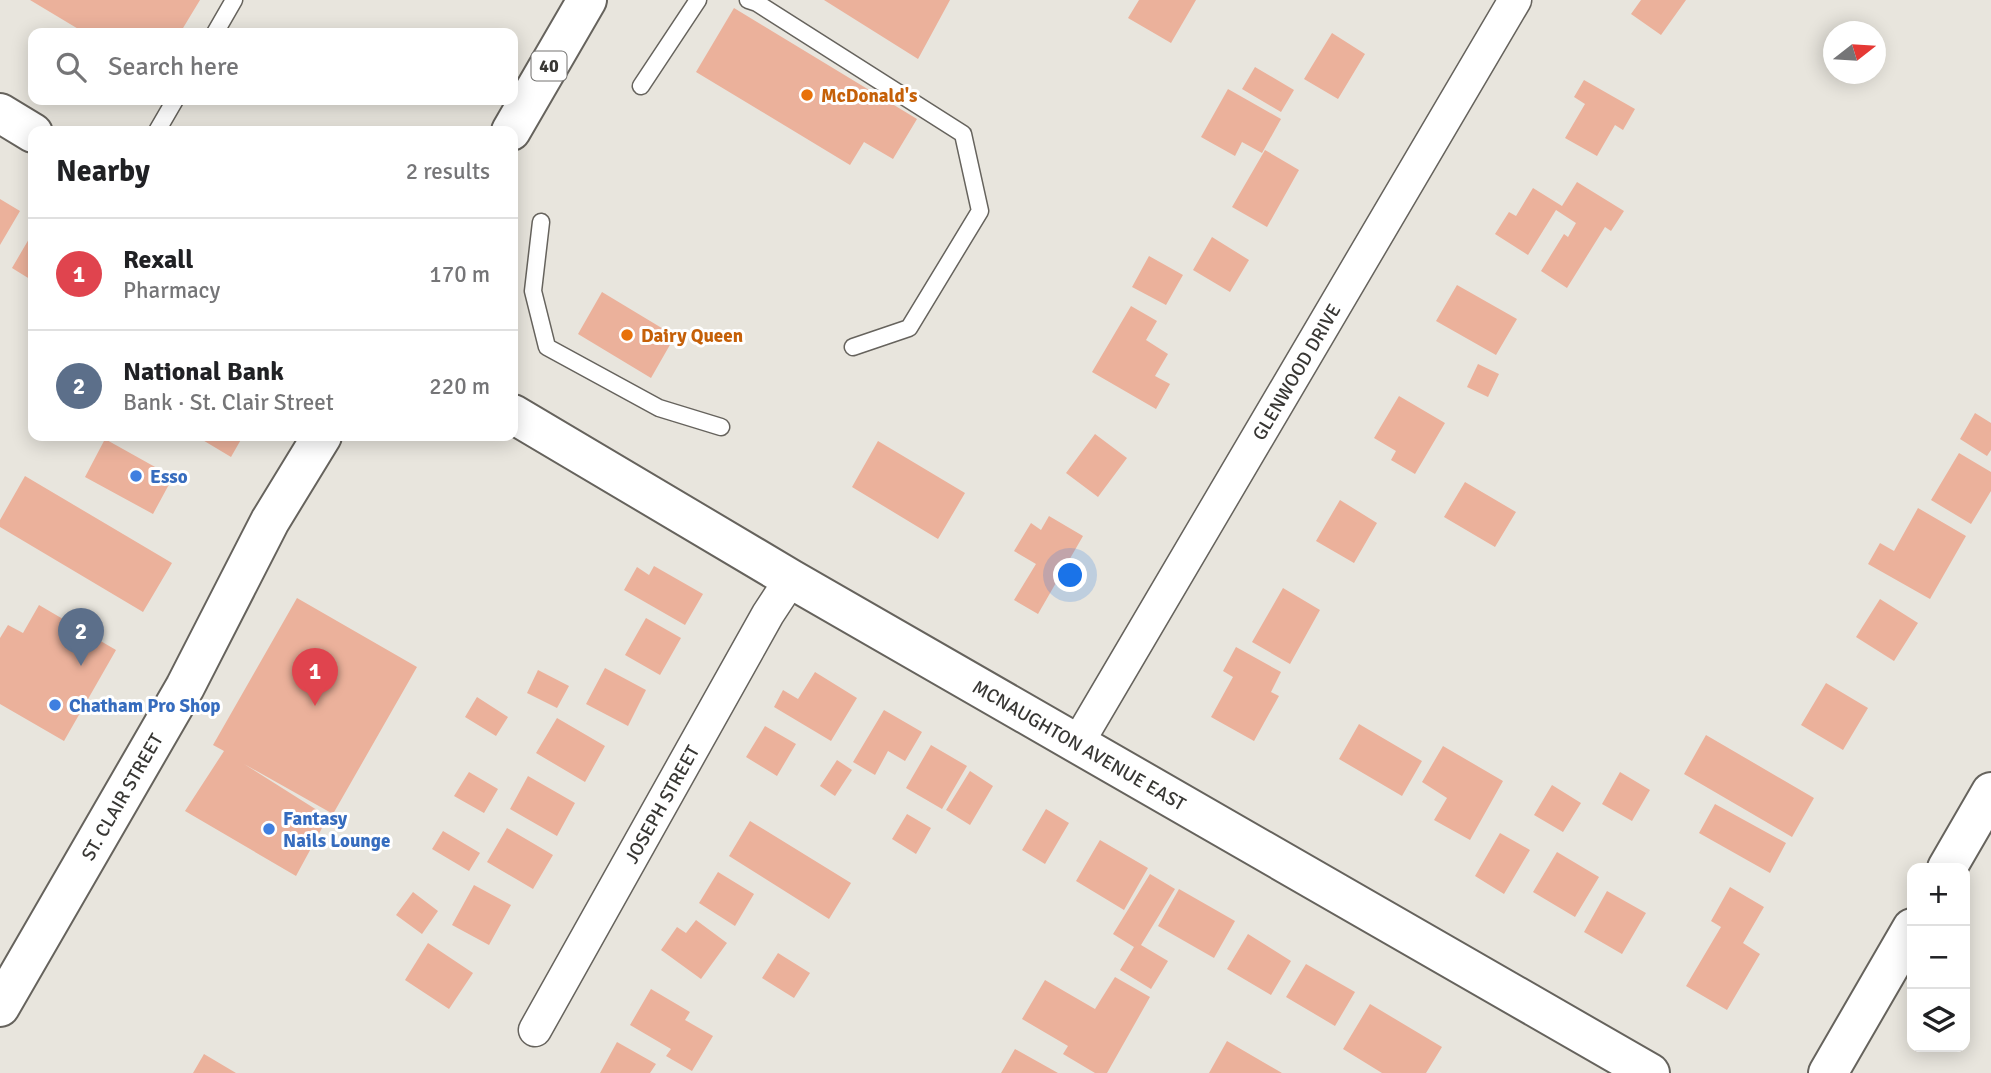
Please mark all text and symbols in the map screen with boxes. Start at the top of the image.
north arrow [1823,21,1886,84]
search box [28,28,518,105]
icon: search [52,48,90,86]
text: Search here [108,51,239,83]
road number: 40 [532,52,566,80]
place label: McDonald's [821,84,917,108]
marker: McDonald's [799,87,815,103]
text: Nearby [56,153,150,190]
text: 2 results [406,157,490,186]
text: Rexall [123,244,193,276]
text: 1 [73,260,85,289]
text: 170 m [429,260,490,289]
text: Pharmacy [123,276,220,305]
street label: GLENWOOD DRIVE [1248,300,1346,445]
place label: Dairy Queen [641,324,743,348]
marker: Dairy Queen [619,327,635,343]
text: National Bank [123,356,284,388]
text: 2 [73,372,85,401]
text: 220 m [429,372,490,401]
text: Bank · St. Clair Street [123,388,334,417]
place label: Esso [150,465,188,489]
marker: Esso [128,468,144,484]
your location [1053,558,1087,592]
pin: 2 [58,608,104,666]
pin: 1 [292,648,338,706]
street label: MCNAUGHTON AVENUE EAST [968,675,1190,817]
place label: Chatham Pro Shop [69,694,221,718]
marker: Chatham Pro Shop [47,697,63,713]
street label: ST. CLAIR STREET [76,729,169,865]
street label: JOSEPH STREET [620,741,705,868]
place label: Fantasy Nails Lounge [283,807,390,853]
marker: Fantasy Nails Lounge [261,821,277,837]
map controls [1907,863,1970,1052]
button: + [1907,863,1970,926]
button: − [1907,926,1970,989]
button: layers [1907,989,1970,1052]

